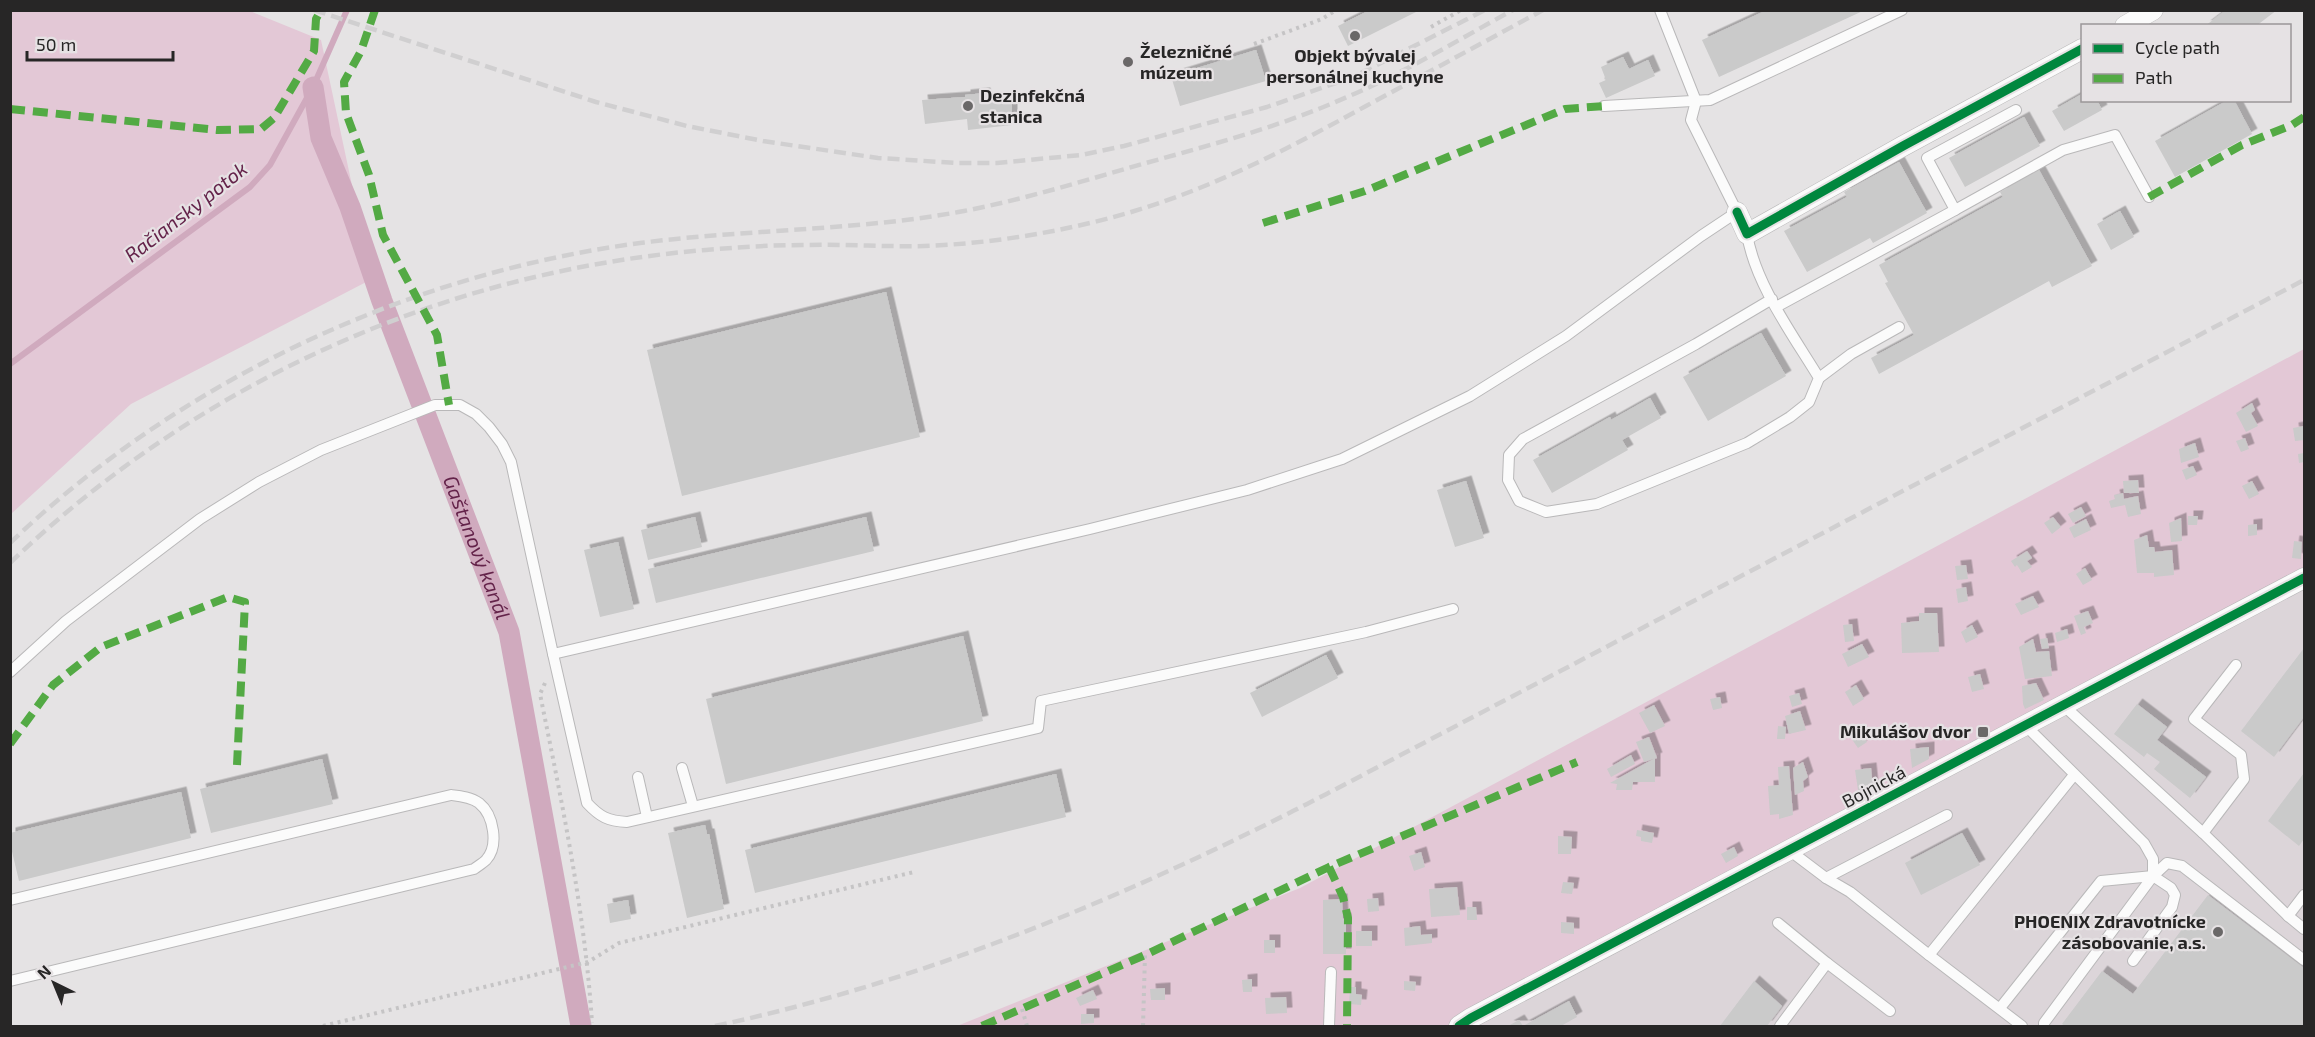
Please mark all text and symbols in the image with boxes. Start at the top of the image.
scale bar [27,24,172,62]
legend [2081,24,2291,102]
marker: Objekt bývalej personálnej kuchyne [1348,29,1362,43]
text: 50 m [36,33,76,55]
text: Cycle path [2135,36,2220,58]
place label: Železničné múzeum [1140,40,1232,83]
place label: Objekt bývalej personálnej kuchyne [1266,44,1444,87]
marker: Železničné múzeum [1121,55,1135,69]
text: Path [2135,66,2173,88]
place label: Dezinfekčná stanica [980,84,1085,127]
marker: Dezinfekčná stanica [961,99,975,113]
water label: Račiansky potok [119,156,252,267]
water label: Gaštanový kanál [439,472,516,623]
place label: Mikulášov dvor [1840,720,1971,742]
marker: Mikulášov dvor [1976,725,1990,739]
street label: Bojnická [1838,760,1909,812]
place label: PHOENIX Zdravotnícke zásobovanie, a.s. [2014,910,2206,953]
marker: PHOENIX Zdravotnícke zásobovanie, a.s. [2211,925,2225,939]
north arrow [24,953,84,1013]
text: N [33,961,54,983]

